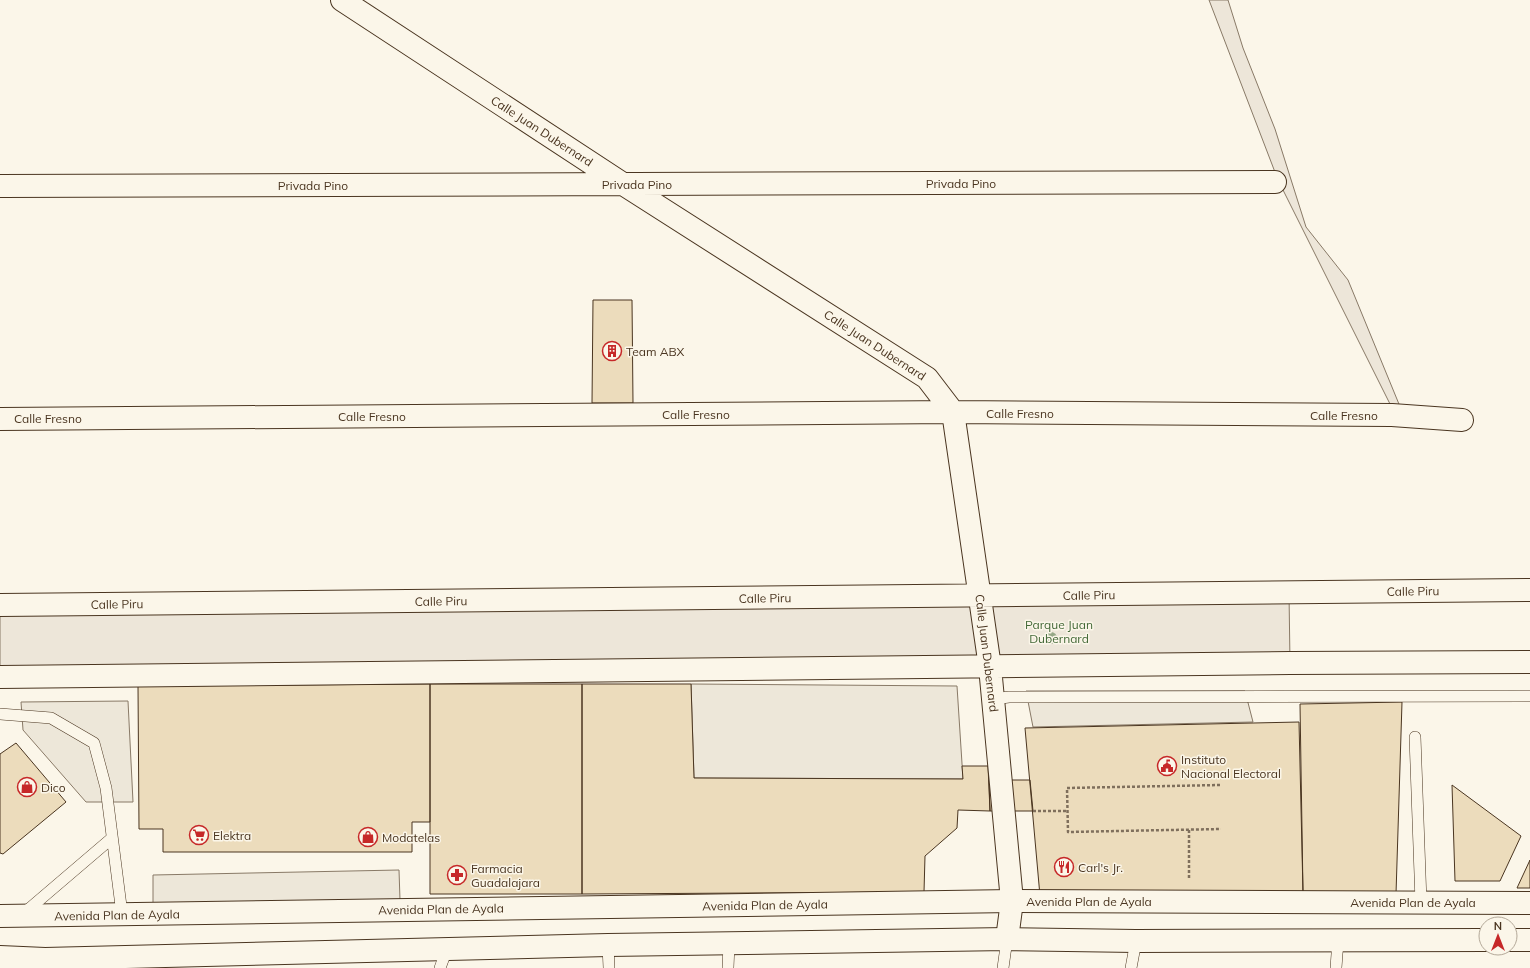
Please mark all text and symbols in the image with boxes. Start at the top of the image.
street label: Calle Juan Dubernard [488,92,596,170]
street label: Privada Pino [926,176,996,191]
street label: Privada Pino [602,177,672,192]
street label: Privada Pino [278,178,348,193]
street label: Calle Juan Dubernard [821,306,929,384]
building icon: Team ABX [601,340,623,362]
place label: Team ABX [626,344,685,359]
street label: Calle Fresno [986,406,1054,421]
street label: Calle Fresno [662,407,730,422]
street label: Calle Fresno [1310,408,1378,423]
street label: Calle Fresno [338,409,406,424]
street label: Calle Fresno [14,411,82,426]
street label: Calle Piru [1387,583,1439,599]
street label: Calle Piru [1063,587,1115,603]
street label: Calle Piru [739,590,791,606]
street label: Calle Piru [415,593,467,609]
street label: Calle Juan Dubernard [972,593,1002,713]
street label: Calle Piru [91,596,143,612]
park label: Parque Juan Dubernard [1025,617,1093,646]
place label: Instituto Nacional Electoral [1181,752,1281,781]
public building icon: Instituto Nacional Electoral [1156,755,1178,777]
shop icon: Dico [16,776,38,798]
place label: Dico [41,780,66,795]
supermarket icon: Elektra [188,824,210,846]
shop icon: Modatelas [357,826,379,848]
place label: Elektra [213,828,251,843]
place label: Modatelas [382,830,440,845]
restaurant icon: Carl's Jr. [1053,856,1075,878]
place label: Carl's Jr. [1078,860,1123,875]
place label: Farmacia Guadalajara [471,861,540,890]
pharmacy icon: Farmacia Guadalajara [446,864,468,886]
street label: Avenida Plan de Ayala [1026,894,1152,909]
street label: Avenida Plan de Ayala [1350,895,1476,910]
street label: Avenida Plan de Ayala [702,896,828,914]
street label: Avenida Plan de Ayala [378,900,504,918]
street label: Avenida Plan de Ayala [54,906,180,924]
north arrow [1478,916,1518,956]
text: N [1494,919,1502,933]

